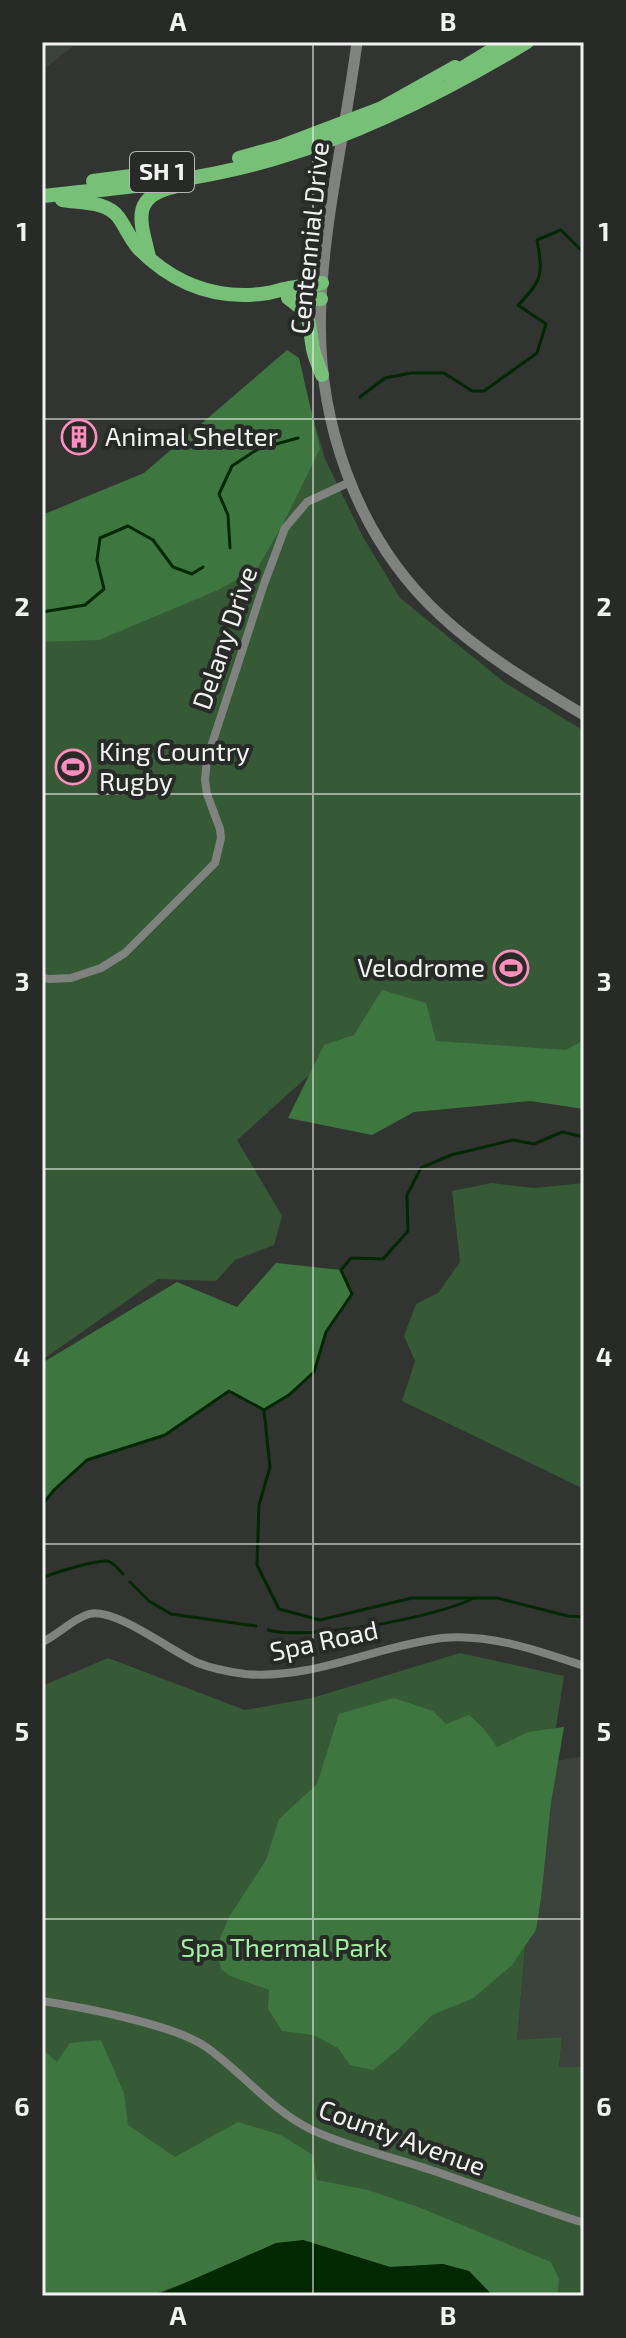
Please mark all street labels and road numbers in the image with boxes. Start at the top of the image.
street label: Centennial Drive [283,140,334,336]
road number: SH 1 [130,152,194,192]
street label: Delany Drive [185,562,262,713]
street label: Spa Road [267,1613,381,1666]
street label: County Avenue [315,2092,490,2181]

